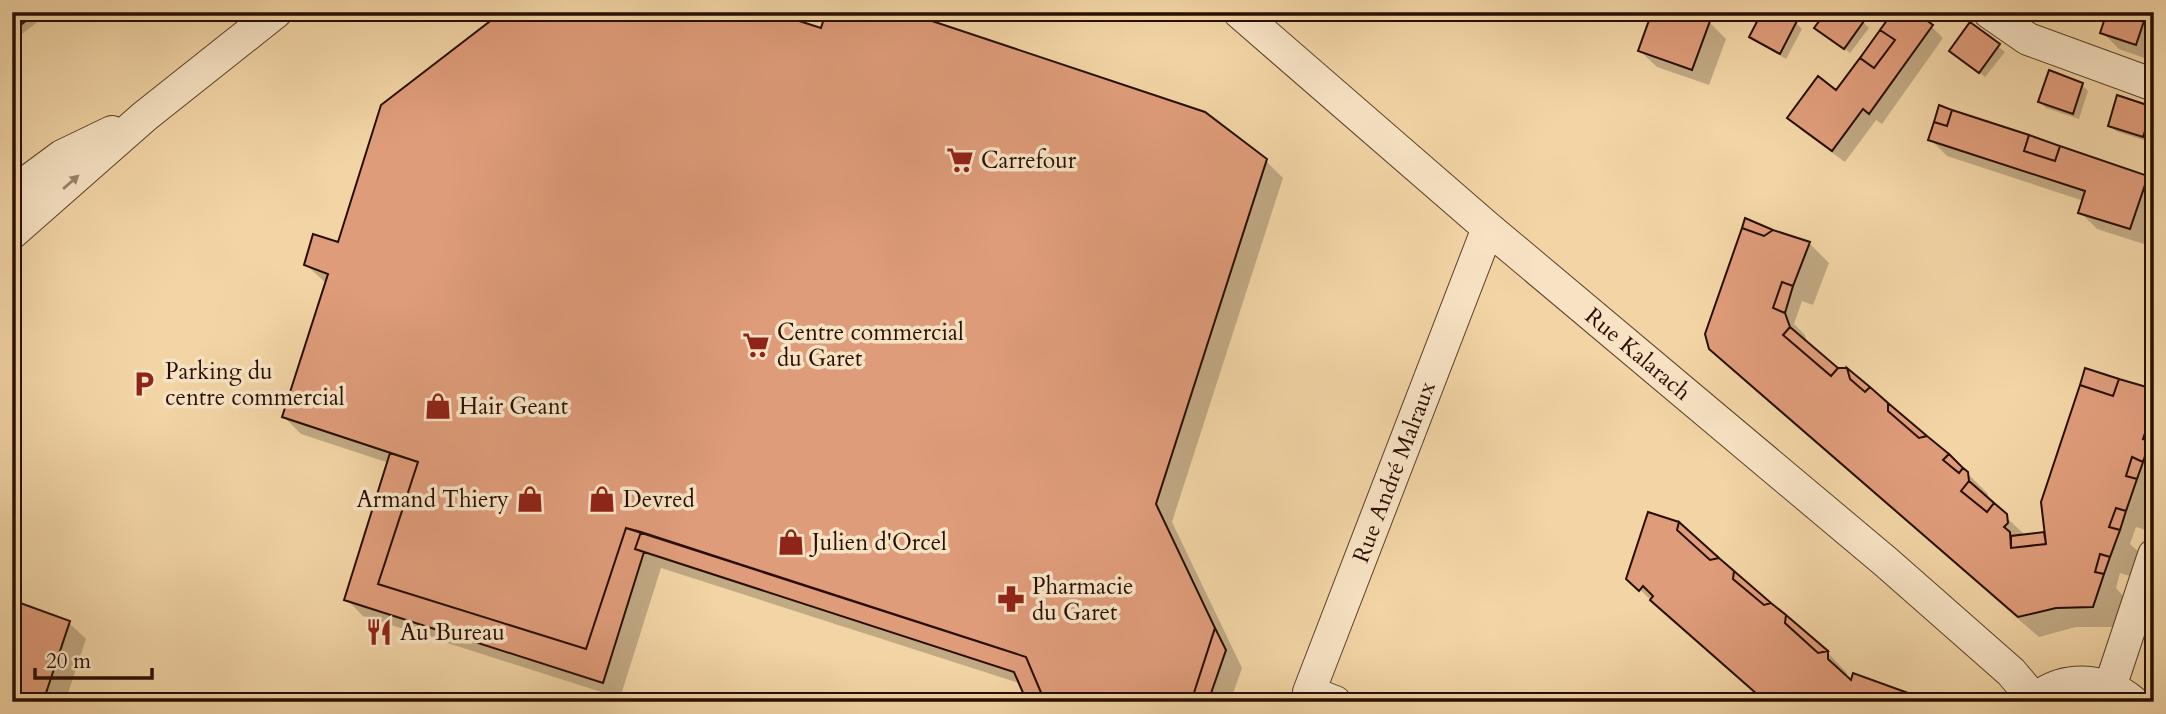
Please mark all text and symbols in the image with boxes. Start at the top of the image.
supermarket icon: Carrefour [945,145,975,175]
place label: Carrefour [981,145,1077,176]
one-way arrow [62,175,79,190]
street label: Rue Kalarach [1578,301,1698,408]
place label: Centre commercial du Garet [777,317,964,374]
supermarket icon: Centre commercial du Garet [741,330,771,360]
place label: Parking du centre commercial [165,356,345,413]
parking icon: Parking du centre commercial [129,369,159,399]
street label: Rue André Malraux [1345,376,1443,567]
shop icon: Hair Geant [423,391,453,421]
place label: Hair Geant [459,391,568,422]
place label: Armand Thiery [356,484,509,515]
shop icon: Armand Thiery [515,484,545,514]
shop icon: Devred [587,484,617,514]
place label: Devred [623,484,696,515]
shop icon: Julien d'Orcel [776,527,806,557]
place label: Julien d'Orcel [809,527,947,558]
place label: Pharmacie du Garet [1032,571,1133,628]
pharmacy icon: Pharmacie du Garet [996,584,1026,614]
restaurant icon: Au Bureau [364,617,394,647]
place label: Au Bureau [400,617,505,648]
scale bar [35,637,152,681]
text: 20 m [46,647,91,676]

